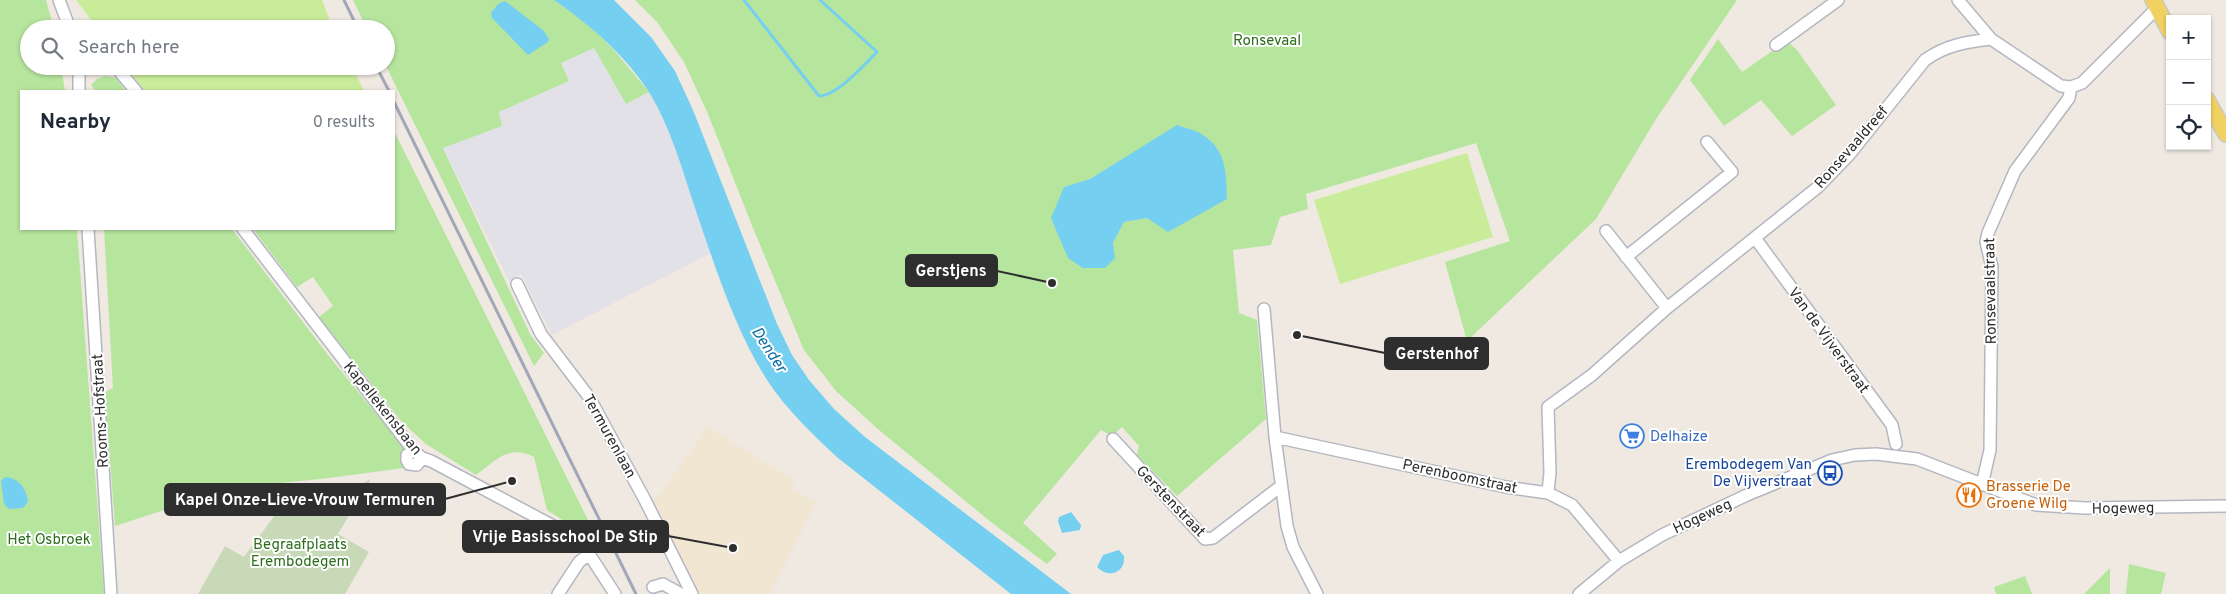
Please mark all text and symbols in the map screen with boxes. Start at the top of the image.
map controls [2166,15,2211,150]
button: + [2166,15,2211,60]
search box [20,20,395,75]
park label: Ronsevaal [1233,32,1301,51]
icon: search [38,34,66,62]
text: Search here [78,36,180,60]
button: − [2166,60,2211,105]
street label: Ronsevaaldreef [1811,103,1893,193]
button: locate [2166,105,2211,150]
text: Nearby [40,109,111,136]
text: 0 results [313,113,375,133]
street label: Ronsevaalstraat [1981,237,2002,345]
callout: Gerstjens [906,255,997,286]
text: Gerstjens [915,262,987,282]
street label: Van de Vijverstraat [1783,284,1873,398]
water label: Dender [746,323,792,378]
callout: Gerstenhof [1385,338,1488,369]
text: Gerstenhof [1396,345,1479,365]
street label: Rooms-Hofstraat [89,353,114,468]
street label: Kapellekensbaan [338,358,425,460]
street label: Termurenlaan [578,391,640,482]
supermarket icon: Delhaize [1619,423,1645,449]
place label: Delhaize [1650,428,1708,447]
street label: Perenboomstraat [1401,456,1519,499]
place label: Erembodegem Van De Vijverstraat [1685,456,1812,492]
bus stop icon: Erembodegem Van De Vijverstraat [1817,460,1843,486]
street label: Gerstenstraat [1131,462,1209,542]
place label: Brasserie De Groene Wilg [1986,478,2071,514]
restaurant icon: Brasserie De Groene Wilg [1956,482,1982,508]
callout: Kapel Onze-Lieve-Vrouw Termuren [165,484,445,515]
text: Kapel Onze-Lieve-Vrouw Termuren [175,491,435,511]
street label: Hogeweg [1670,495,1735,539]
street label: Hogeweg [2091,499,2155,520]
callout: Vrije Basisschool De Stip [463,521,668,552]
text: Vrije Basisschool De Stip [472,528,658,548]
park label: Het Osbroek [7,531,91,550]
park label: Begraafplaats Erembodegem [251,536,349,572]

